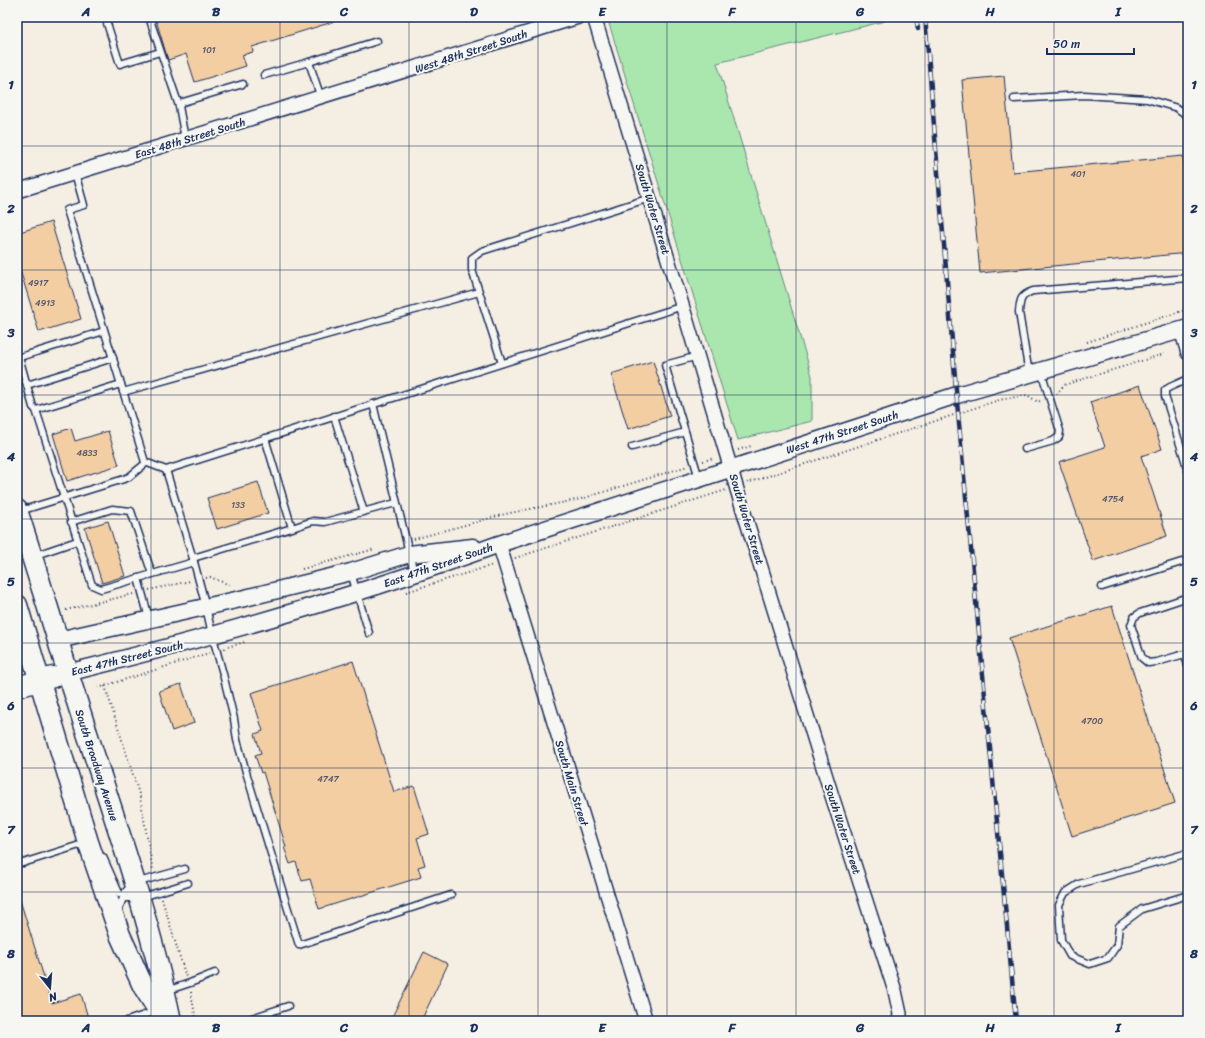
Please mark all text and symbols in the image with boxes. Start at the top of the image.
text: A [81,0,90,23]
text: B [212,0,221,23]
text: C [339,0,349,23]
text: D [470,0,478,23]
text: E [598,0,607,23]
text: F [727,0,736,23]
text: G [855,0,865,23]
text: H [984,0,995,23]
text: I [1114,0,1122,23]
street label: West 48th Street South [412,24,530,79]
scale bar [1047,30,1134,56]
text: 50 m [1053,33,1080,55]
house number: 101 [202,42,216,58]
text: 1 [8,73,14,96]
text: 1 [1191,73,1197,96]
street label: East 48th Street South [132,113,248,164]
street label: South Water Street [630,161,675,257]
house number: 401 [1070,166,1086,182]
text: 2 [6,197,15,220]
text: 2 [1189,197,1198,220]
house number: 4917 [28,275,49,291]
house number: 4913 [35,295,55,311]
text: 3 [6,321,15,344]
text: 3 [1189,321,1198,344]
street label: West 47th Street South [784,405,901,460]
text: 4 [6,445,16,468]
house number: 4833 [77,445,98,461]
text: 4 [1189,445,1199,468]
street label: South Water Street [724,471,769,567]
house number: 4754 [1102,491,1124,507]
house number: 133 [231,497,245,513]
street label: East 47th Street South [381,538,496,593]
text: 5 [7,570,15,593]
text: 5 [1190,570,1198,593]
street label: East 47th Street South [69,635,185,682]
text: 6 [6,694,15,717]
text: 6 [1189,694,1198,717]
street label: South Broadway Avenue [69,707,124,824]
house number: 4700 [1081,713,1103,729]
street label: South Main Street [549,738,594,829]
house number: 4747 [317,771,340,787]
street label: South Water Street [819,781,866,877]
text: 7 [7,818,16,841]
text: 7 [1190,818,1199,841]
text: 8 [6,942,15,965]
text: 8 [1189,942,1198,965]
north arrow [30,968,70,1008]
text: N [46,987,60,1007]
text: A [81,1016,90,1038]
text: B [212,1016,221,1038]
text: C [339,1016,349,1038]
text: D [470,1016,478,1038]
text: E [598,1016,607,1038]
text: F [727,1016,736,1038]
text: G [855,1016,865,1038]
text: H [984,1016,995,1038]
text: I [1114,1016,1122,1038]

